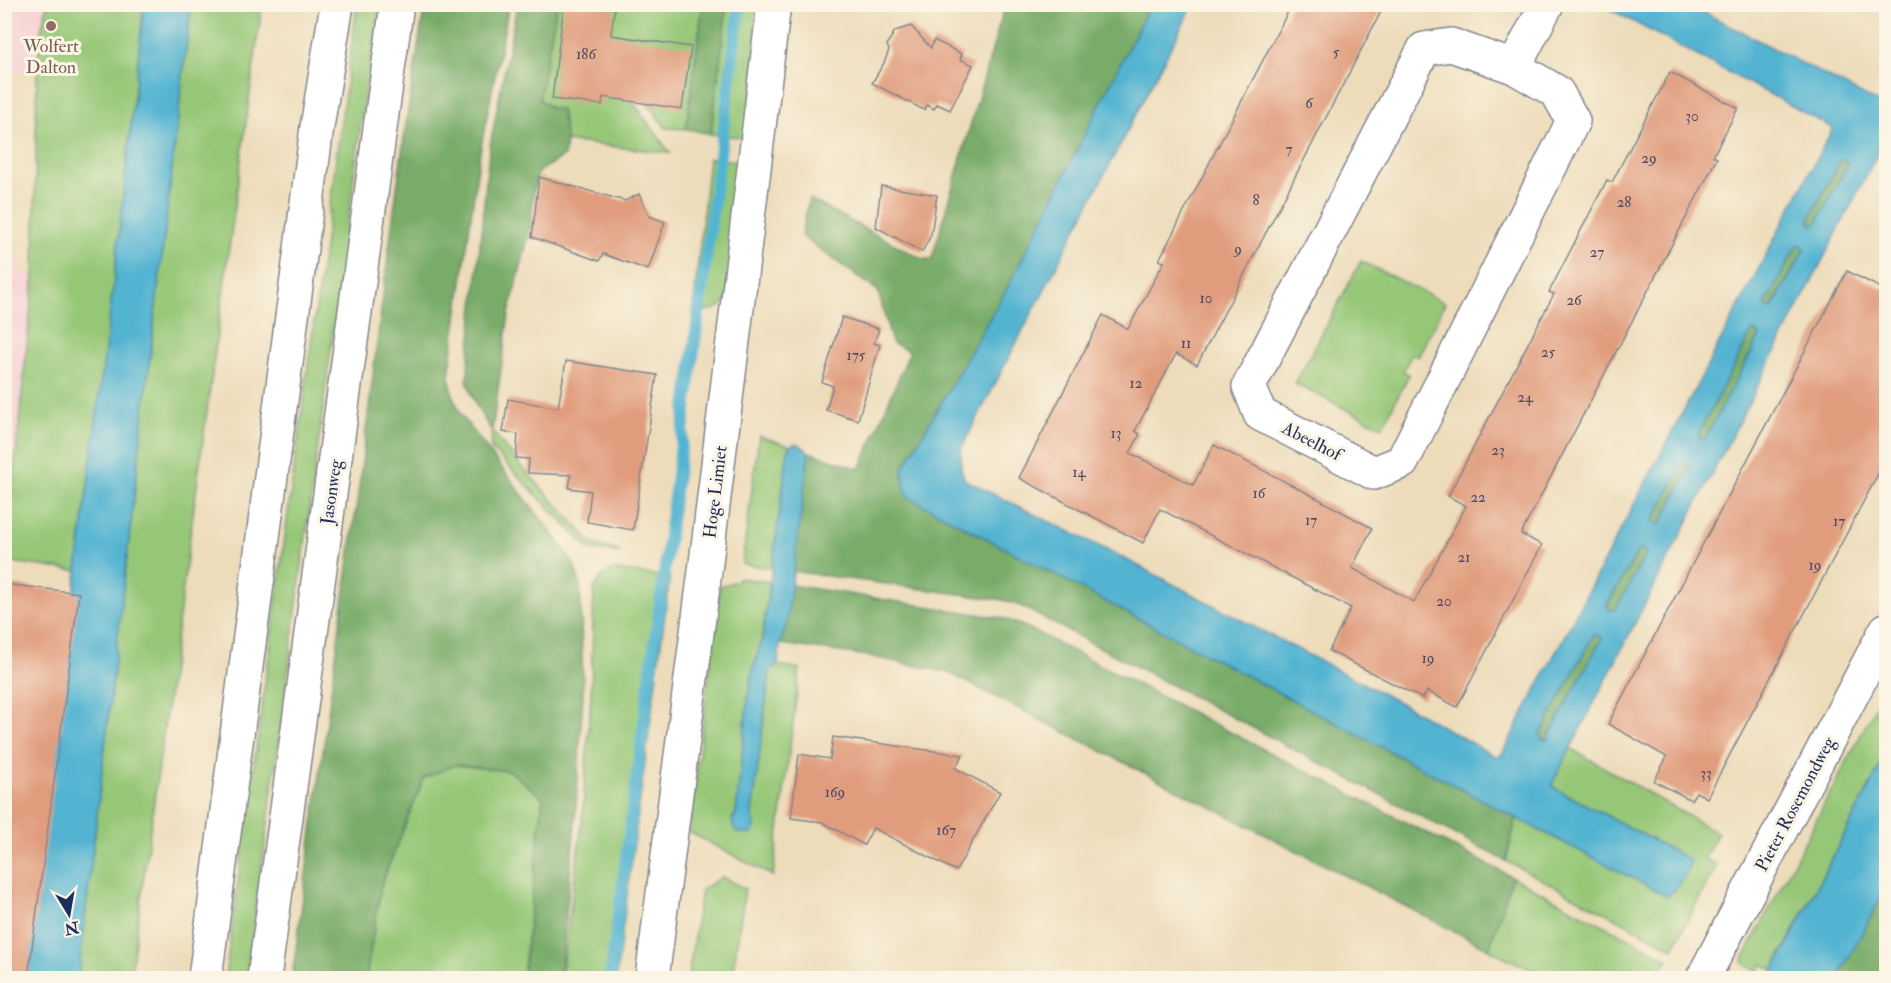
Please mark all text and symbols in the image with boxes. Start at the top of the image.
marker: Wolfert Dalton [44,19,58,33]
place label: Wolfert Dalton [22,35,79,79]
house number: 5 [1333,43,1340,62]
house number: 186 [576,45,597,64]
house number: 6 [1305,94,1314,113]
house number: 30 [1685,107,1699,126]
house number: 7 [1286,140,1293,159]
house number: 29 [1641,149,1657,168]
house number: 8 [1252,191,1260,210]
house number: 28 [1617,193,1631,212]
house number: 9 [1233,240,1242,259]
house number: 27 [1590,243,1604,262]
house number: 10 [1200,289,1212,308]
house number: 26 [1566,291,1583,310]
house number: 11 [1181,334,1191,353]
house number: 25 [1541,343,1555,362]
house number: 175 [847,346,866,365]
house number: 12 [1130,374,1143,393]
house number: 24 [1517,388,1534,407]
street label: Abeelhof [1277,416,1348,468]
house number: 13 [1110,424,1122,443]
house number: 23 [1491,441,1505,460]
street label: Hoge Limiet [698,444,733,540]
street label: Jasonweg [315,457,348,527]
house number: 14 [1072,463,1087,482]
house number: 16 [1253,484,1267,503]
house number: 22 [1470,488,1486,507]
house number: 17 [1305,511,1317,530]
house number: 17 [1833,512,1845,531]
house number: 21 [1458,548,1470,567]
house number: 19 [1809,556,1821,575]
house number: 20 [1436,592,1452,611]
house number: 19 [1422,649,1434,668]
street label: Pieter Rosemondweg [1750,732,1841,876]
house number: 33 [1700,764,1712,783]
house number: 169 [825,783,845,802]
house number: 167 [936,821,956,840]
north arrow [39,884,99,944]
text: N [62,916,82,939]

